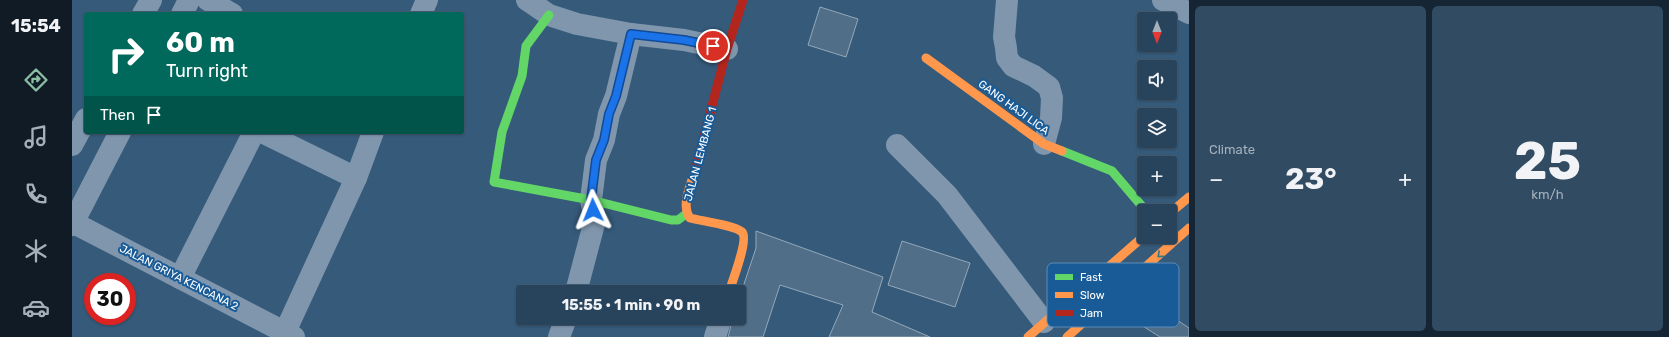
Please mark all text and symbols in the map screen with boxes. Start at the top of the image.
north arrow [1137,12,1177,52]
map controls [1137,12,1177,244]
text: 15:54 [11,15,61,37]
text: 60 m [166,26,235,59]
icon: right [100,28,152,80]
pin [696,29,730,63]
icon: arrive [702,35,724,57]
text: Turn right [166,60,248,82]
button: sound [1137,60,1177,100]
icon: directions [22,66,50,94]
street label: GANG HAJI LICA [976,77,1052,138]
icon: arrive [143,104,165,126]
text: Then [100,106,135,124]
street label: JALAN LEMBANG 1 [682,106,719,203]
button: layers [1137,108,1177,148]
icon: music [22,123,50,151]
text: 25 [1514,130,1581,192]
text: Climate [1209,142,1255,157]
button: + [1137,156,1177,196]
text: 23° [1285,161,1337,197]
text: − [1209,166,1223,193]
text: + [1398,166,1412,193]
icon: phone [22,180,50,208]
text: km/h [1531,187,1564,202]
position arrow [572,189,614,231]
button: − [1137,204,1177,244]
icon: climate [22,237,50,265]
street label: JALAN GRIYA KENCANA 2 [117,242,240,313]
one-way arrow [1157,250,1165,257]
legend [1047,263,1179,327]
text: Fast [1080,271,1103,284]
speed limit sign: 30 [84,273,136,325]
text: Slow [1080,289,1105,302]
icon: car [22,294,50,322]
text: 15:55 · 1 min · 90 m [562,296,700,314]
text: Jam [1080,307,1103,320]

